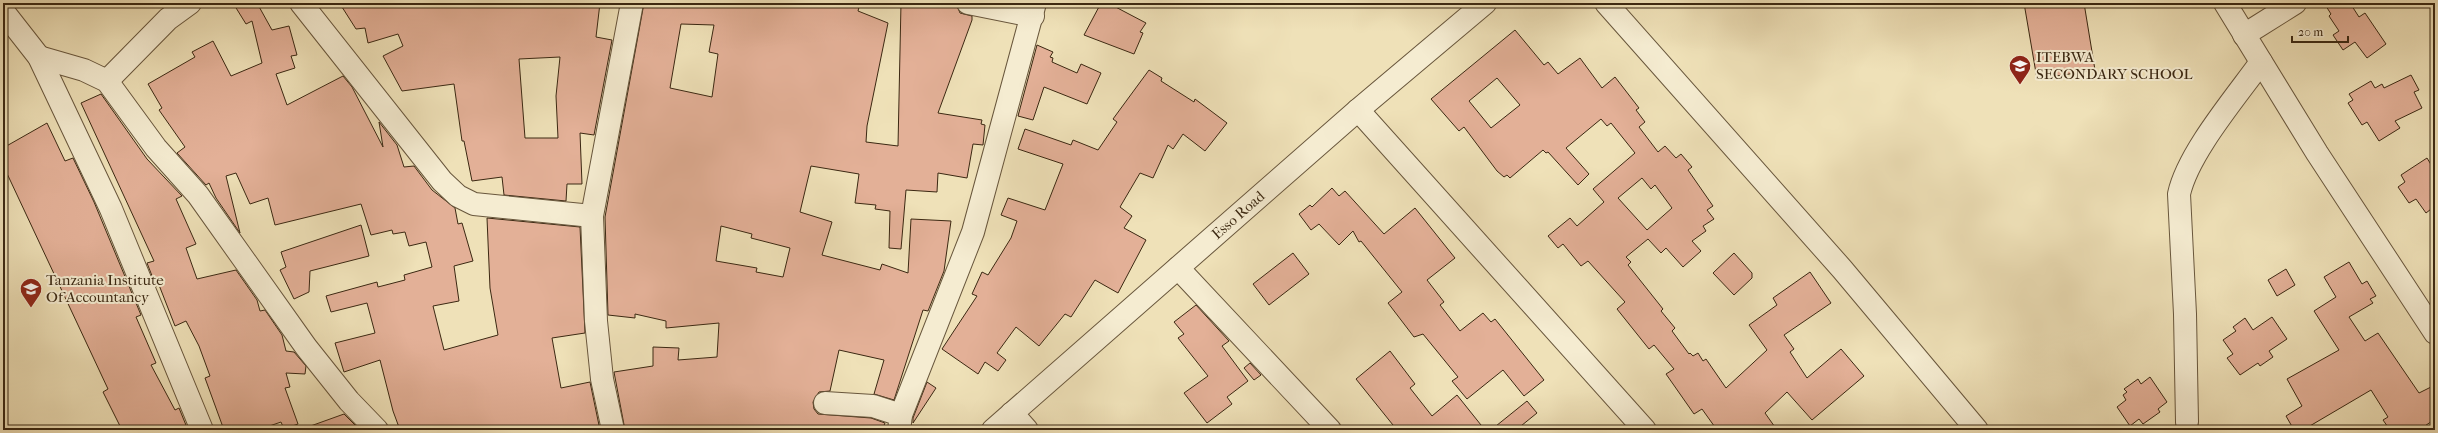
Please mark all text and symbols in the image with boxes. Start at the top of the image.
scale bar [2292,18,2348,44]
text: 20 m [2298,25,2323,39]
place label: ITEBWA SECONDARY SCHOOL [2036,48,2193,83]
school or university icon: ITEBWA SECONDARY SCHOOL [2007,53,2033,86]
street label: Esso Road [1208,187,1269,243]
place label: Tanzania Institute Of Accountancy [46,271,164,306]
school or university icon: Tanzania Institute Of Accountancy [18,276,44,309]

